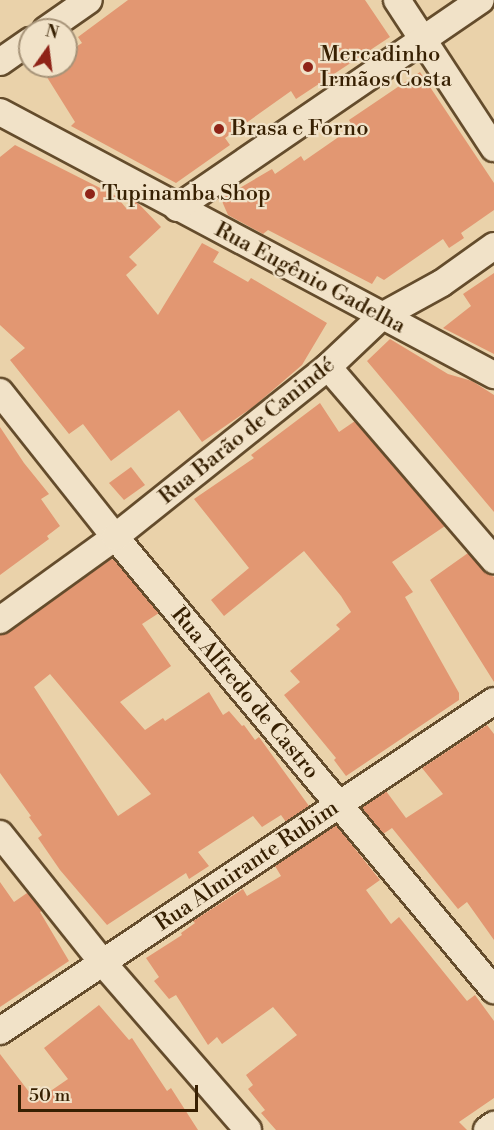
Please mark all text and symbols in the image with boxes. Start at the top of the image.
north arrow [18,18,78,78]
text: N [43,21,60,44]
place label: Mercadinho Irmãos Costa [320,41,452,92]
marker: Mercadinho Irmãos Costa [301,60,315,74]
place label: Brasa e Forno [231,116,369,142]
marker: Brasa e Forno [212,122,226,136]
place label: Tupinamba Shop [102,181,271,207]
marker: Tupinamba Shop [83,187,97,201]
street label: Rua Eugênio Gadelha [210,216,410,340]
street label: Rua Barão de Canindé [154,352,340,510]
street label: Rua Alfredo de Castro [165,602,325,784]
street label: Rua Almirante Rubim [150,795,344,937]
scale bar [21,1073,201,1111]
text: 50 m [29,1084,70,1107]

